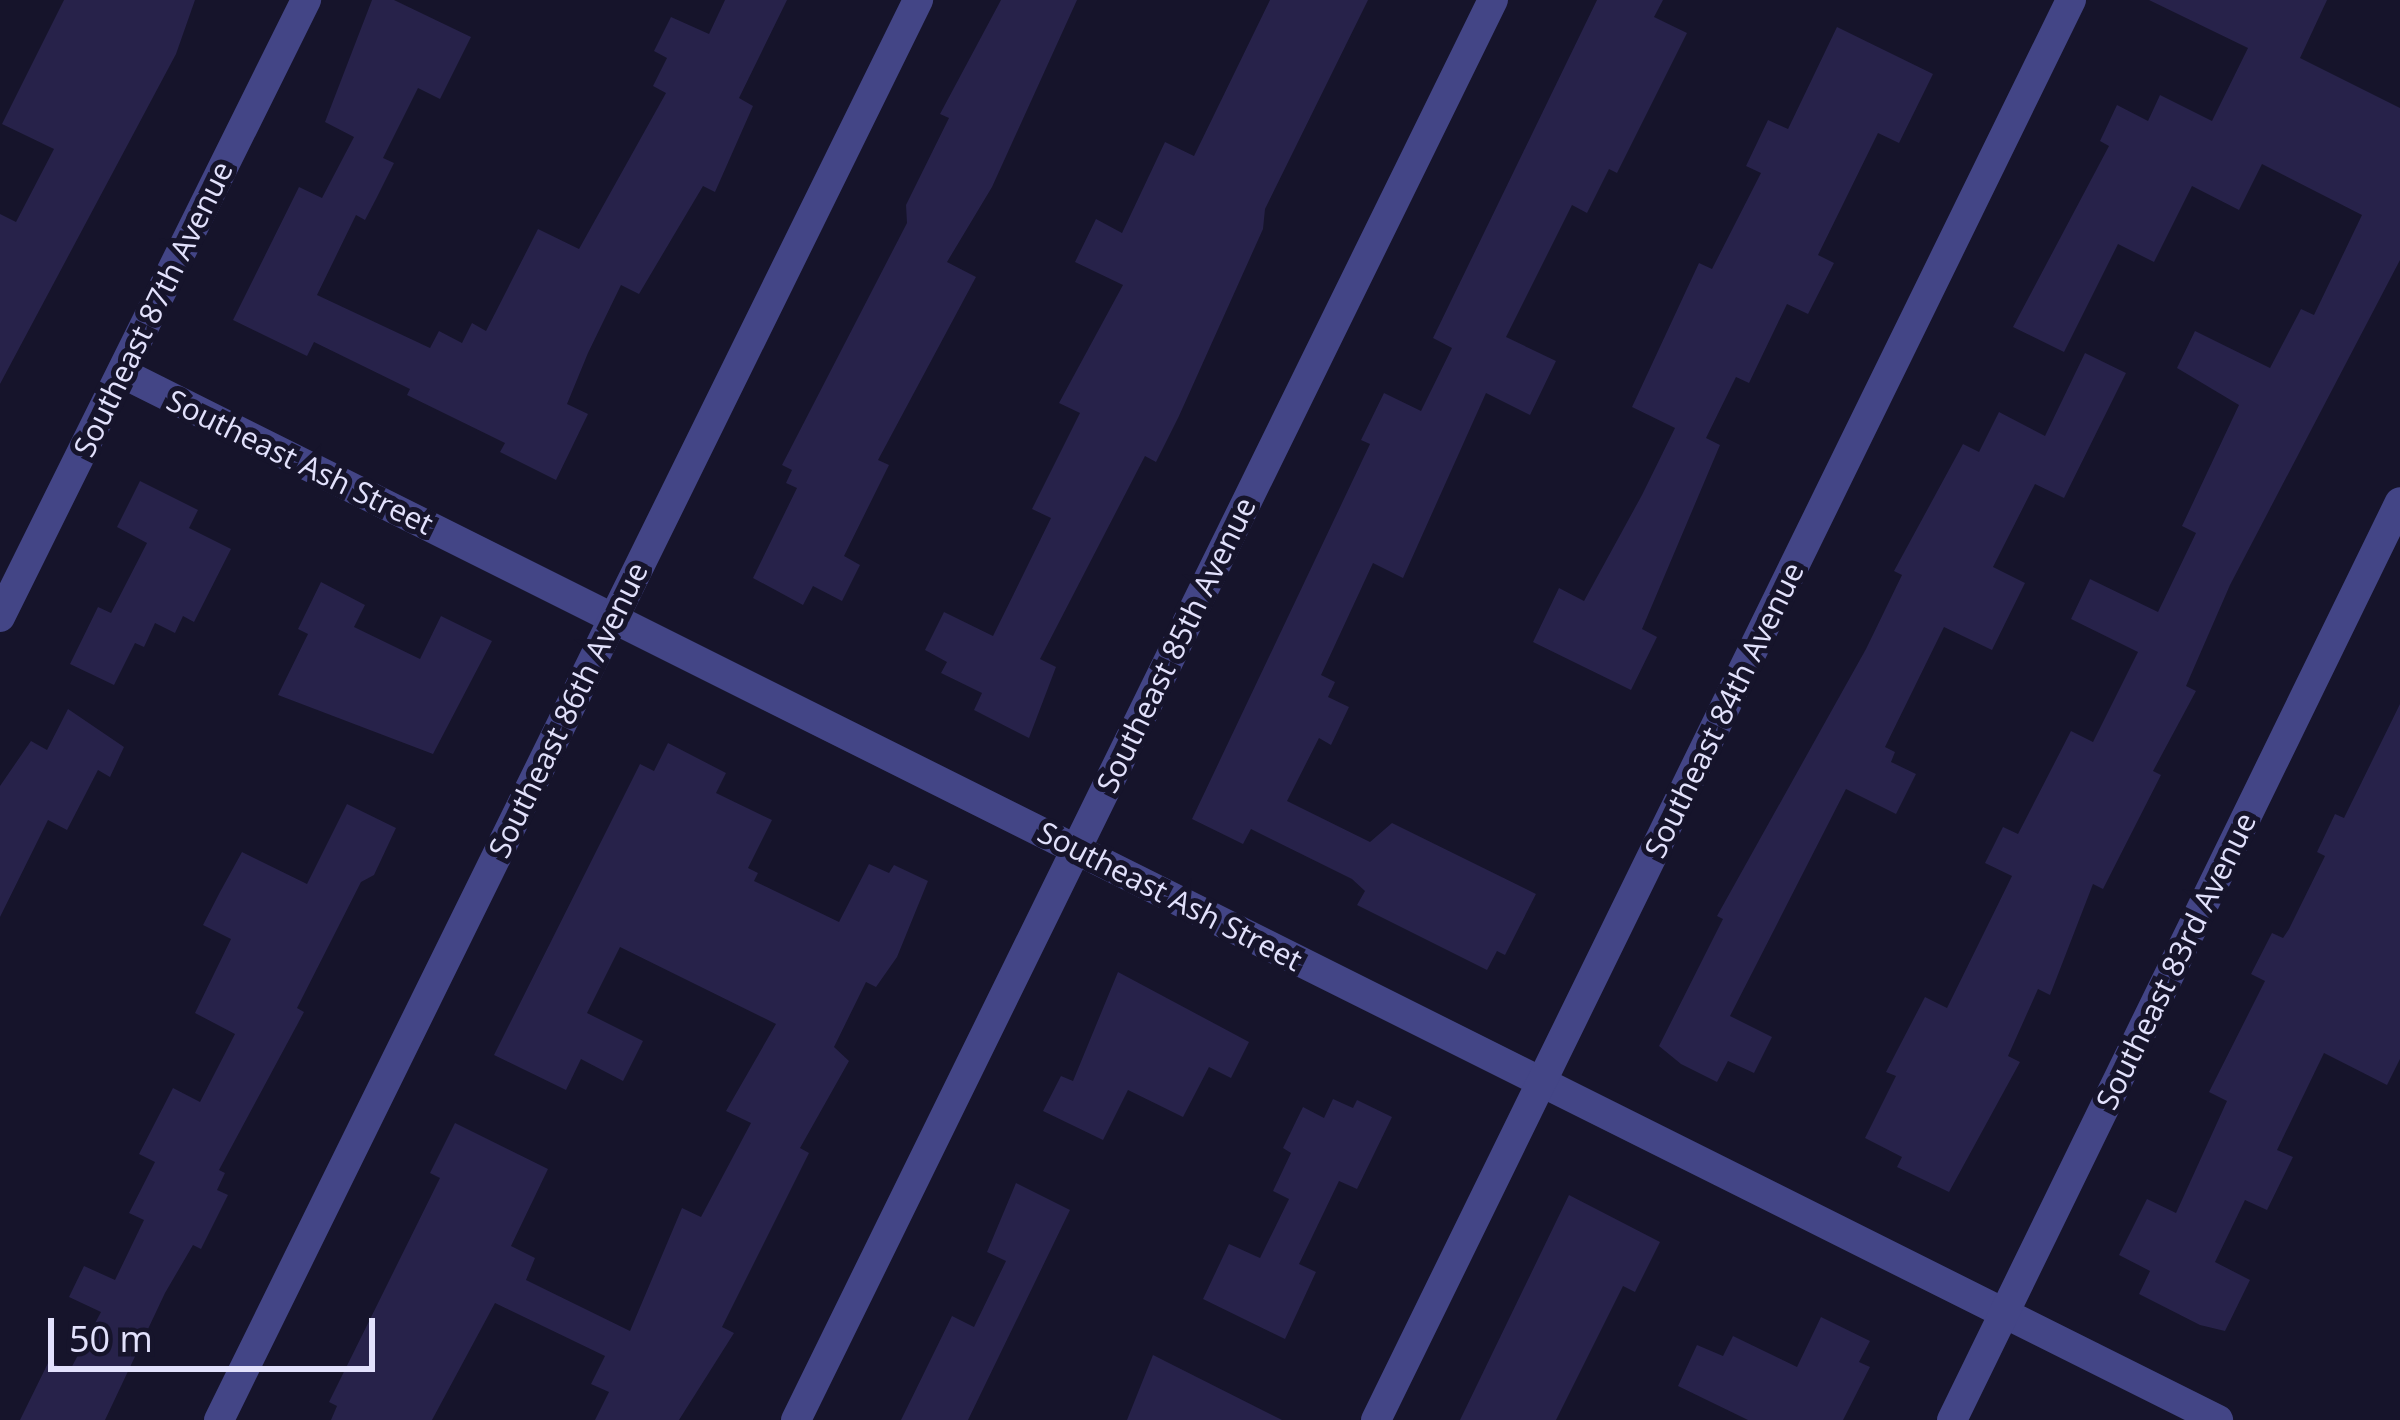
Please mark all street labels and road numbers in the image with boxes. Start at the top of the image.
street label: Southeast 87th Avenue [66,156,240,462]
street label: Southeast Ash Street [161,382,439,542]
street label: Southeast 85th Avenue [1089,492,1263,798]
street label: Southeast 86th Avenue [481,557,655,863]
street label: Southeast 84th Avenue [1637,557,1811,863]
street label: Southeast 83rd Avenue [2088,807,2264,1115]
street label: Southeast Ash Street [1032,814,1308,978]

